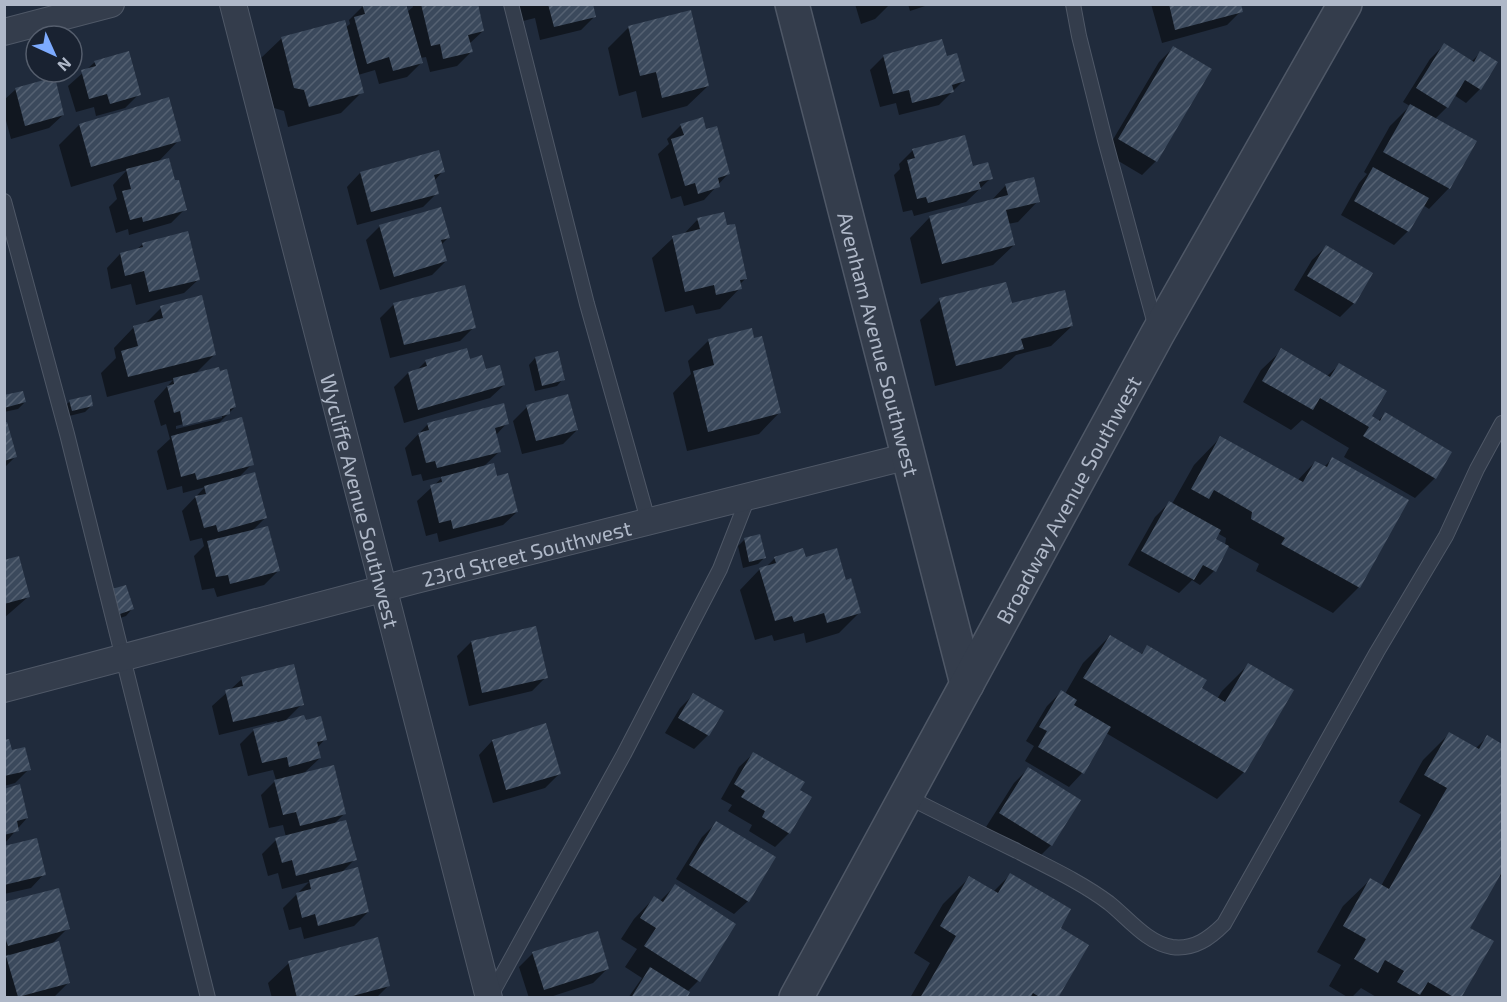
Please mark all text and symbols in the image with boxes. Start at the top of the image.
north arrow [24,24,84,84]
text: N [54,54,76,76]
street label: Avenham Avenue Southwest [834,209,925,479]
street label: Wycliffe Avenue Southwest [316,371,406,630]
street label: Broadway Avenue Southwest [990,371,1145,627]
street label: 23rd Street Southwest [419,514,634,591]

